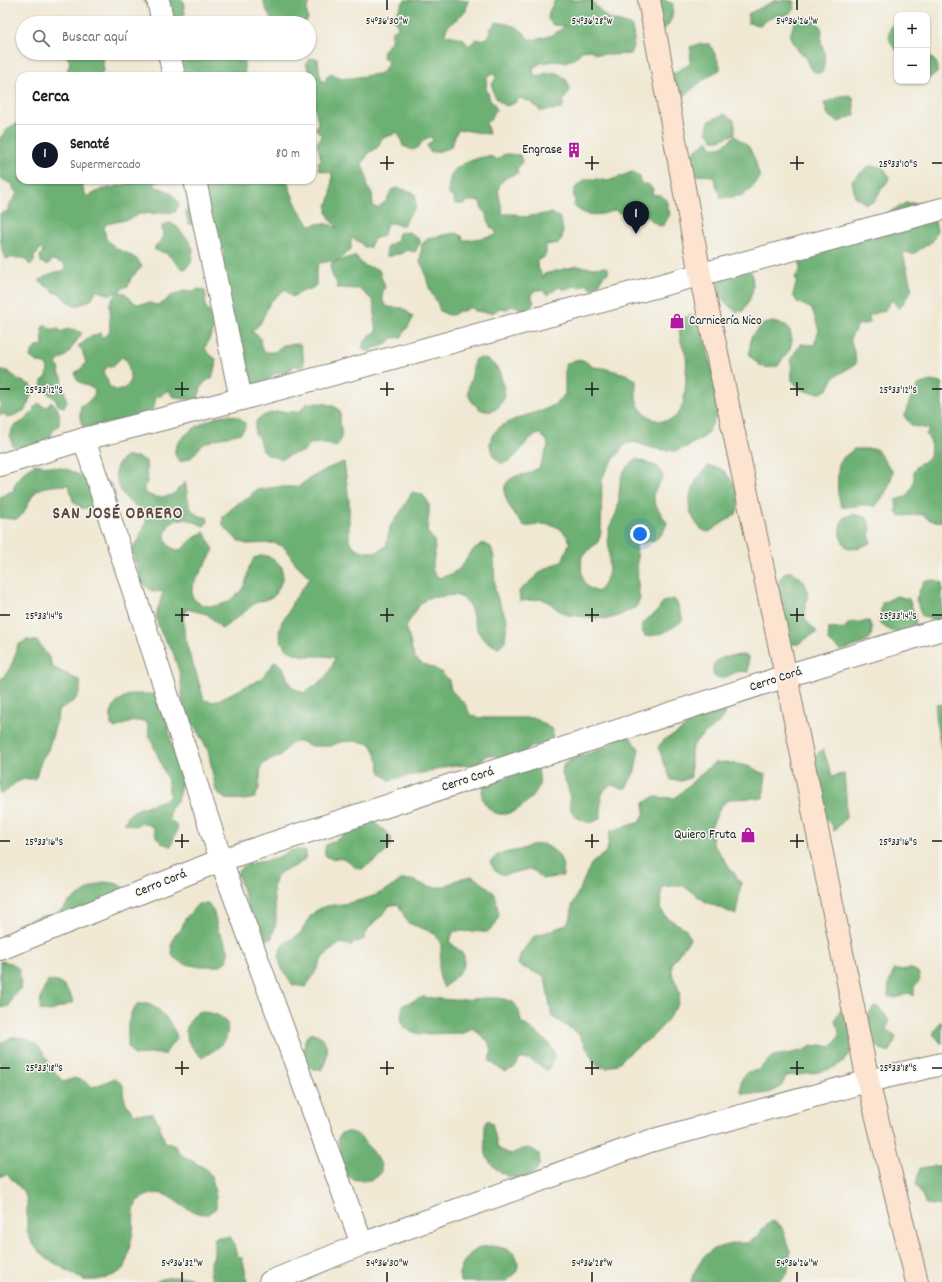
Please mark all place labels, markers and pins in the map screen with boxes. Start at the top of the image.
place label: Engrase [522,141,562,160]
building icon: Engrase [565,141,583,159]
pin: 1 [623,201,649,234]
shop icon: Carnicería Nico [668,312,686,330]
place label: Carnicería Nico [689,312,762,331]
place label: Quiero Fruta [674,826,737,845]
shop icon: Quiero Fruta [739,826,757,844]

